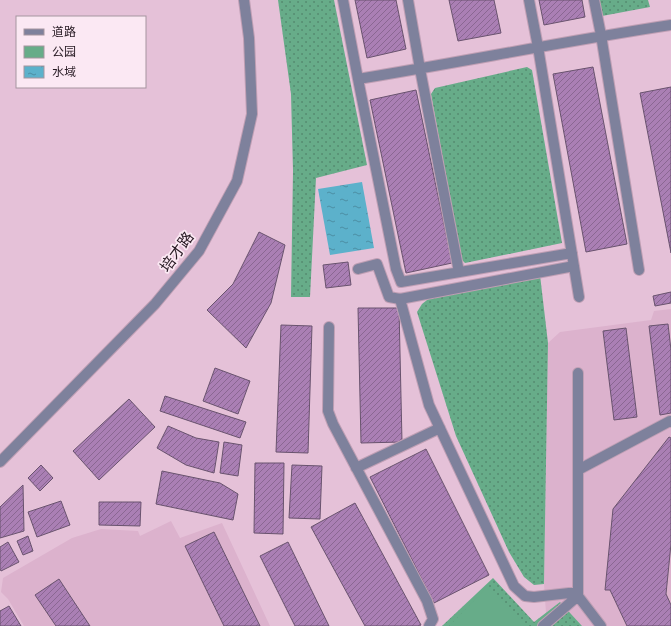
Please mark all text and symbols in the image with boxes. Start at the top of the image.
legend [16,16,146,88]
text: 道路 [52,24,76,39]
text: 公园 [52,44,76,59]
text: 水域 [52,64,76,79]
street label: 培才路 [156,229,198,275]

